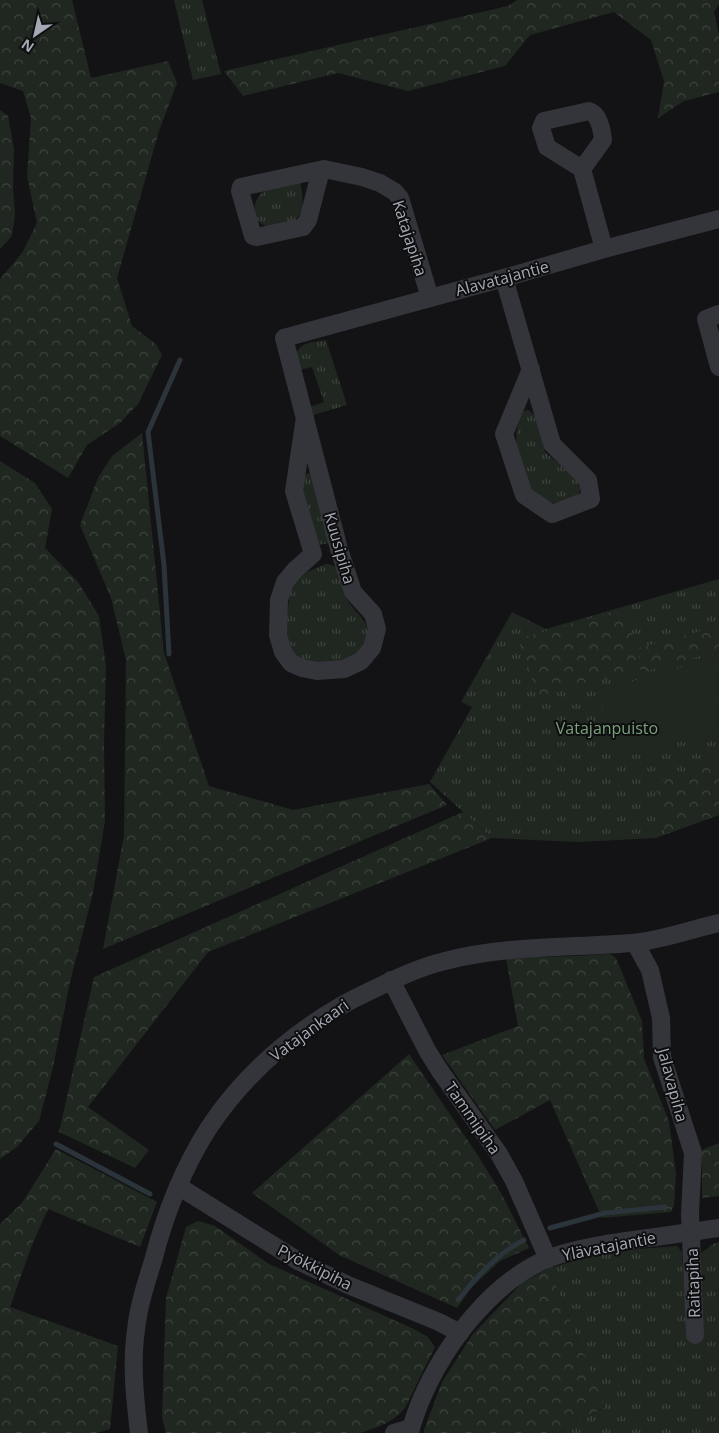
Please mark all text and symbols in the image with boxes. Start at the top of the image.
north arrow [10,10,60,60]
text: N [17,35,37,57]
street label: Katajapiha [387,197,433,279]
street label: Alavatajantie [453,255,551,301]
street label: Kuusipiha [319,510,361,586]
park label: Vatajanpuisto [556,717,658,739]
street label: Vatajankaari [265,994,353,1066]
street label: Jalavapiha [652,1044,693,1124]
street label: Tammipiha [440,1077,506,1159]
street label: Ylävatajantie [560,1226,658,1266]
street label: Pyökkipiha [274,1239,356,1295]
street label: Raitapiha [681,1248,705,1318]

